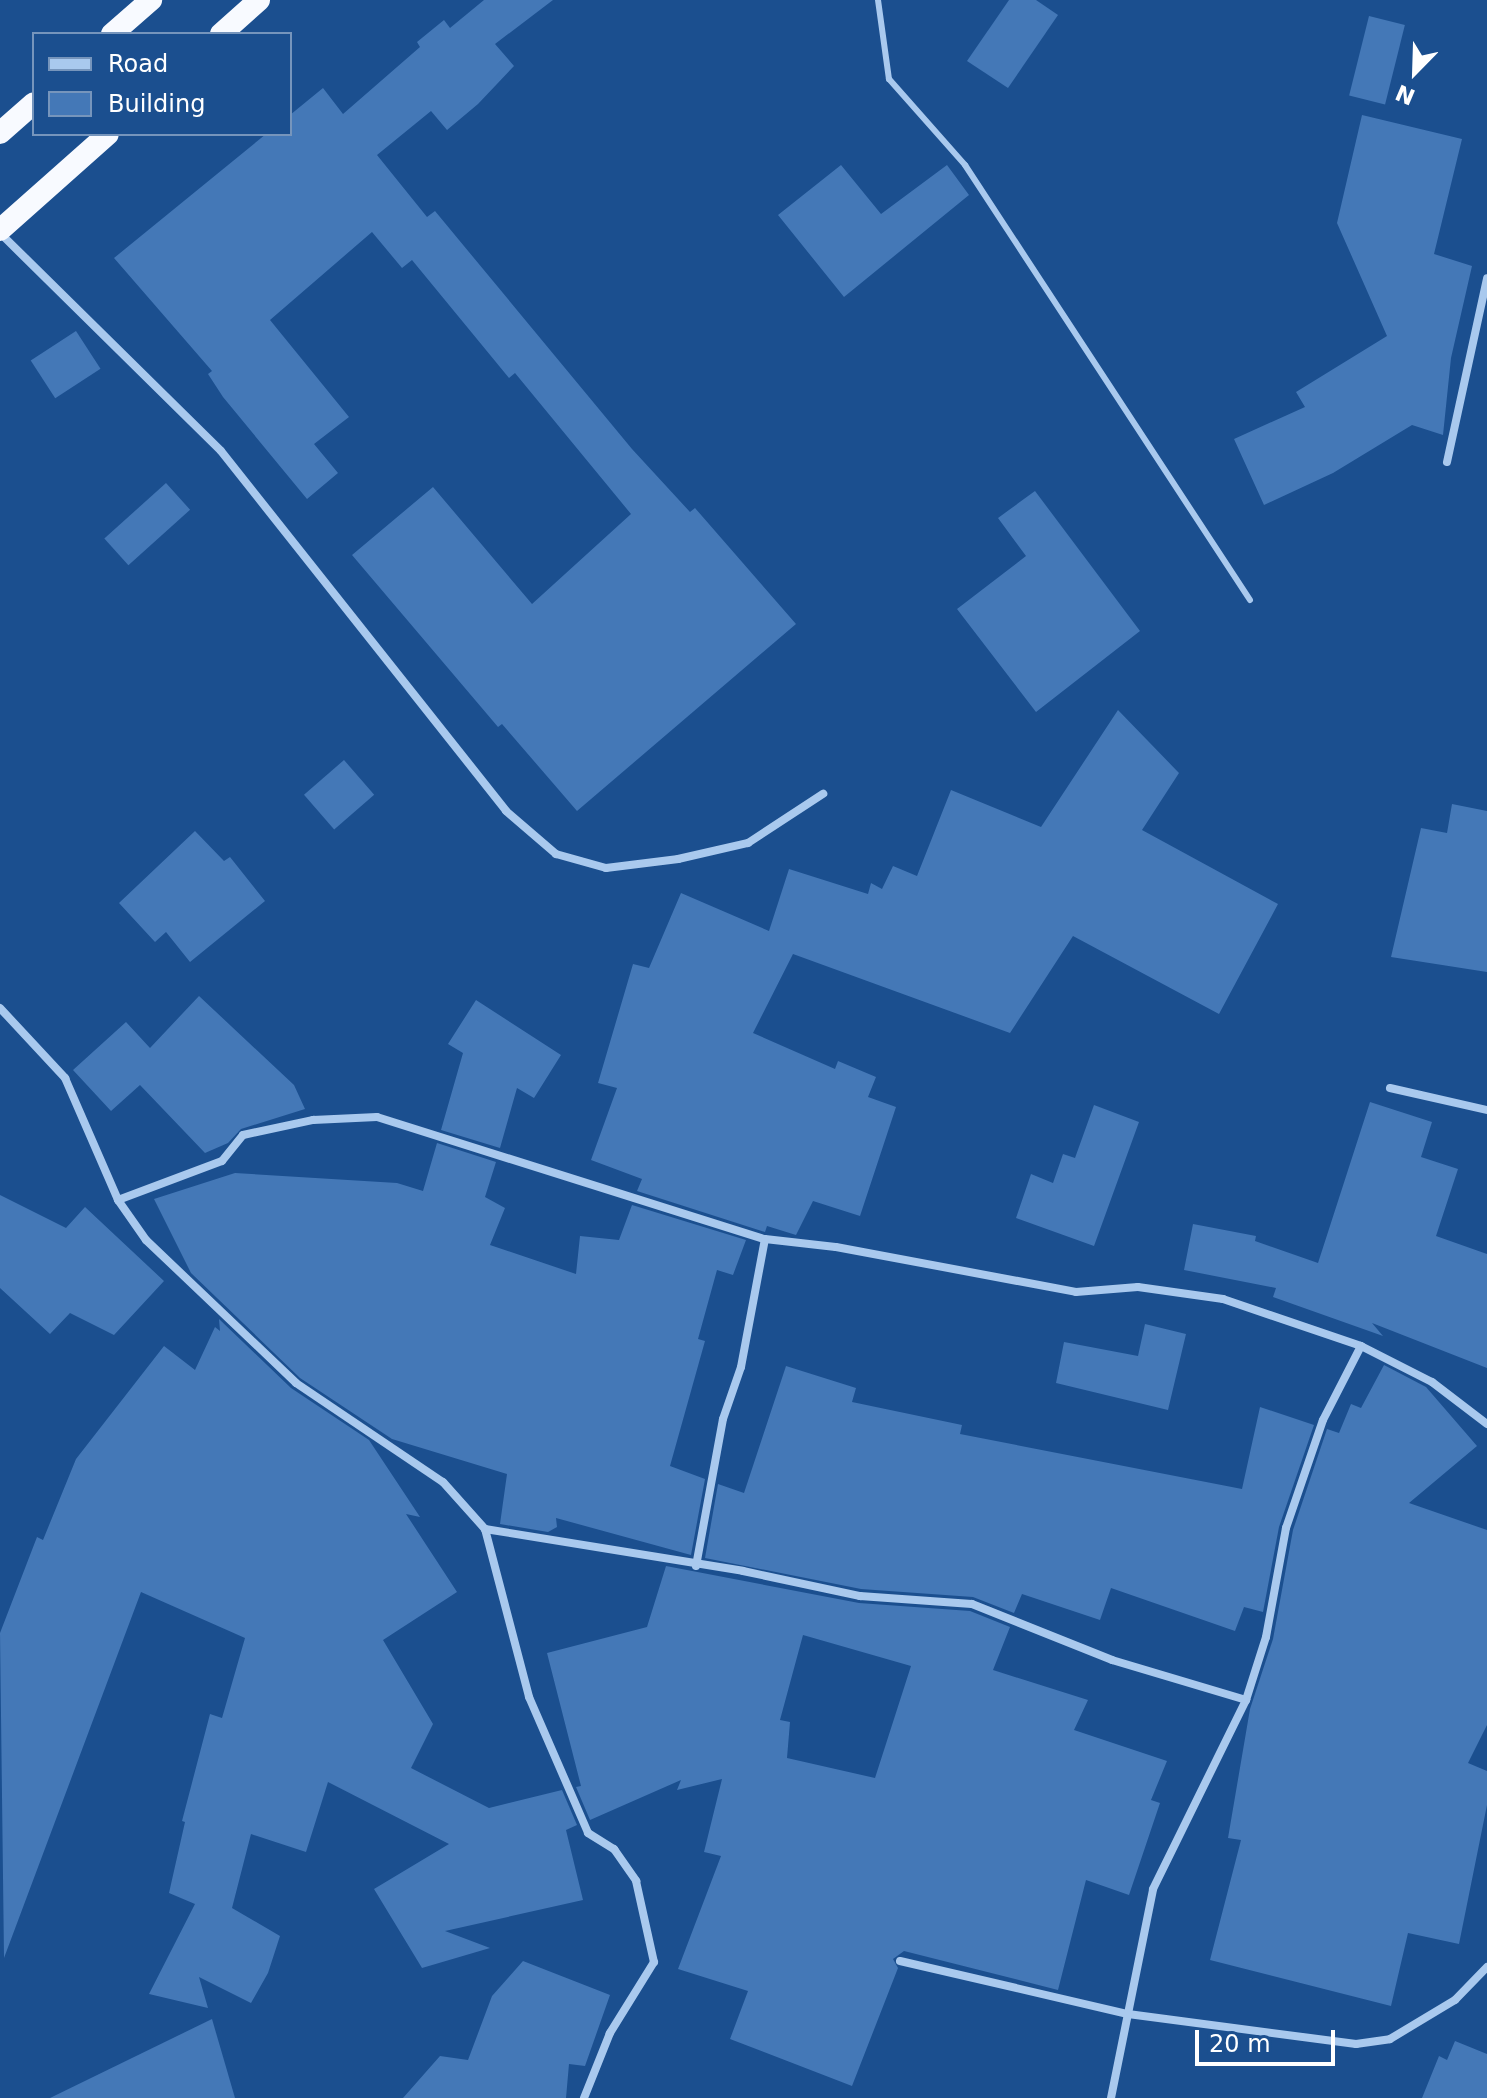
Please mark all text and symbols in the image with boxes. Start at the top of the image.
legend [32,32,292,136]
north arrow [1375,32,1455,112]
text: Road [108,50,168,78]
text: N [1392,79,1419,110]
text: Building [108,90,205,118]
scale bar [1199,2014,1339,2064]
text: 20 m [1209,2030,1271,2058]

